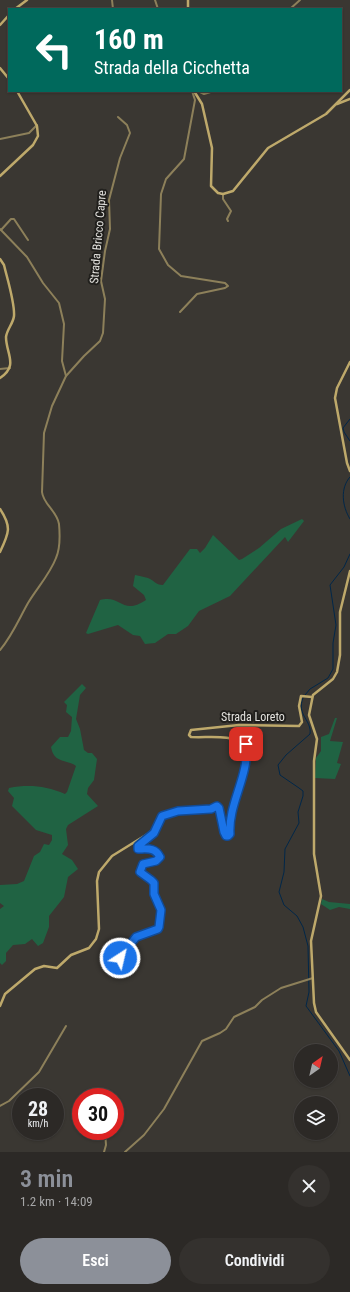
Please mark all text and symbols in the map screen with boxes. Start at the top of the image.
text: 160 m [94,23,164,56]
icon: left [28,24,80,76]
text: Strada della Cicchetta [94,57,250,78]
street label: Strada Bricco Capre [87,189,109,284]
street label: Strada Loreto [221,710,285,724]
pin [229,727,263,761]
icon: arrive [235,733,257,755]
position arrow [99,937,141,979]
north arrow [294,1044,338,1088]
map controls [294,1044,338,1140]
speed limit sign: 30 [72,1088,124,1140]
button: layers [294,1096,338,1140]
text: 28 [28,1097,48,1121]
text: km/h [28,1118,48,1129]
text: 3 min [20,1165,73,1193]
button: close [288,1165,330,1207]
text: 1.2 km · 14:09 [20,1194,93,1209]
button: Esci [20,1238,171,1284]
button: Condividi [179,1238,330,1284]

